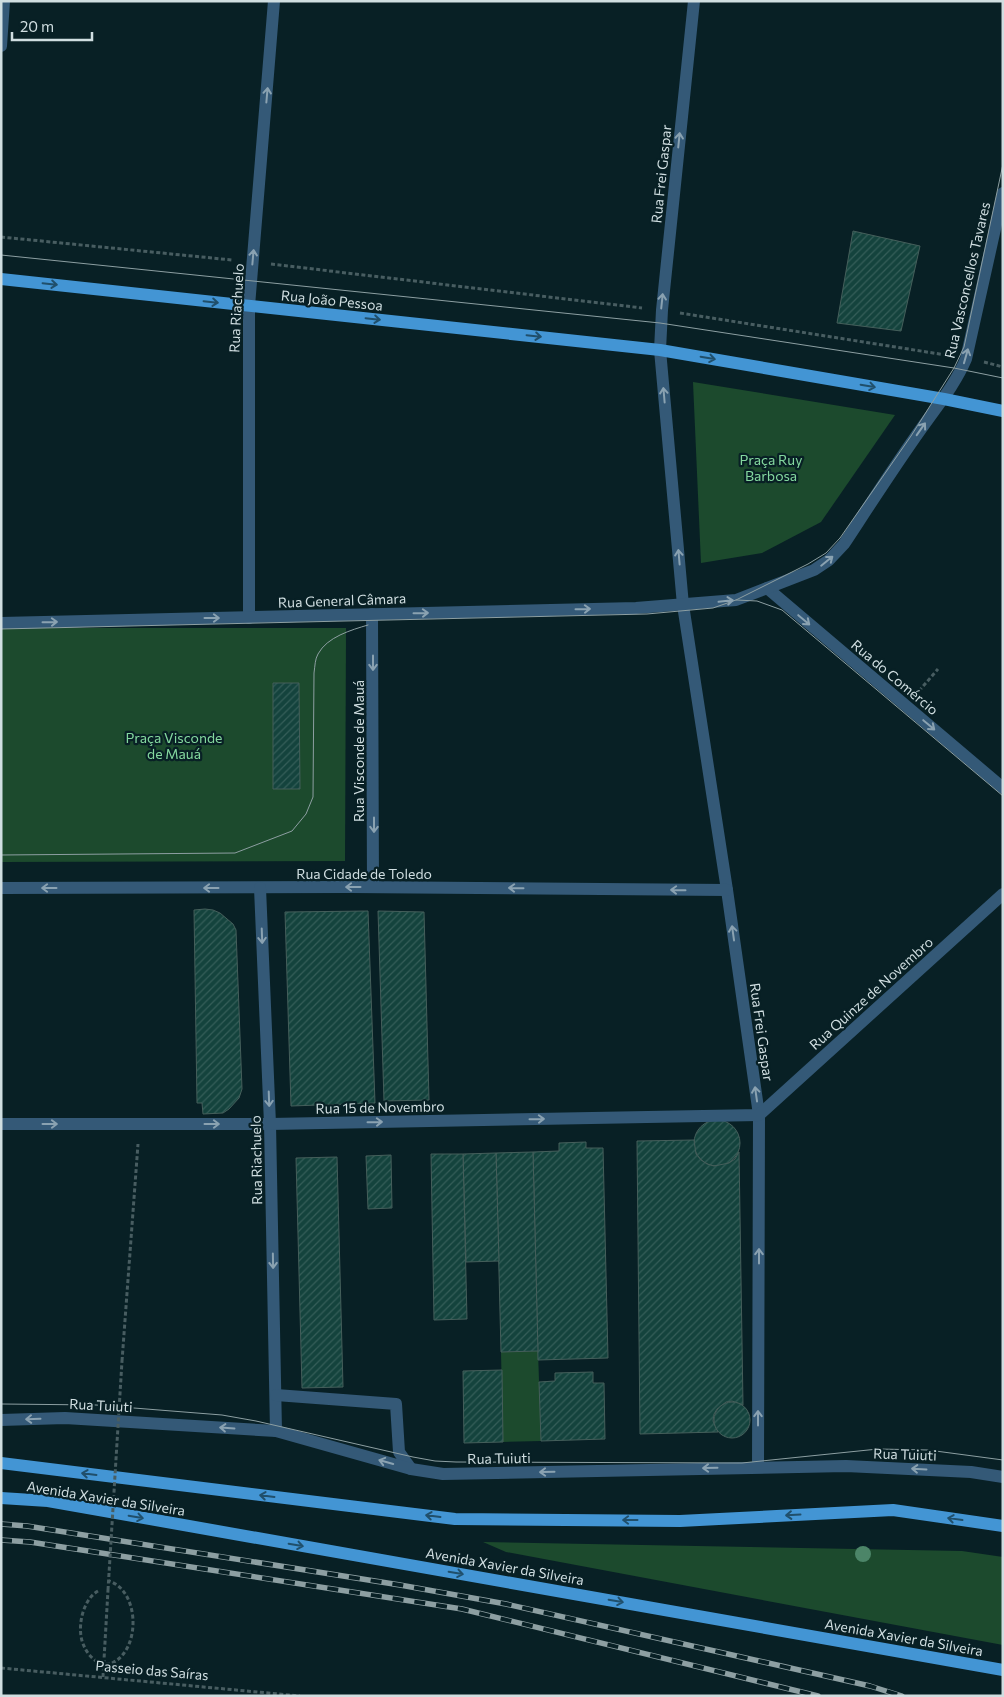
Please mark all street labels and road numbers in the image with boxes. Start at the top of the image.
street label: Rua Frei Gaspar [647,123,675,224]
street label: Rua Vasconcellos Tavares [941,200,993,360]
street label: Rua Riachuelo [225,263,247,353]
street label: Rua João Pessoa [280,286,384,314]
street label: Rua General Câmara [278,589,406,611]
street label: Rua do Comércio [848,636,942,718]
street label: Rua Visconde de Mauá [350,680,367,822]
street label: Rua Cidade de Toledo [296,865,432,882]
street label: Rua Quinze de Novembro [806,933,936,1053]
street label: Rua Frei Gaspar [747,982,777,1083]
street label: Rua 15 de Novembro [315,1097,445,1117]
street label: Rua Riachuelo [247,1115,265,1205]
street label: Rua Tuiuti [69,1395,133,1415]
street label: Rua Tuiuti [873,1444,937,1464]
street label: Rua Tuiuti [467,1449,531,1467]
street label: Avenida Xavier da Silveira [25,1477,187,1519]
street label: Avenida Xavier da Silveira [425,1544,585,1588]
street label: Avenida Xavier da Silveira [824,1615,984,1659]
street label: Passeio das Saíras [95,1657,209,1683]

